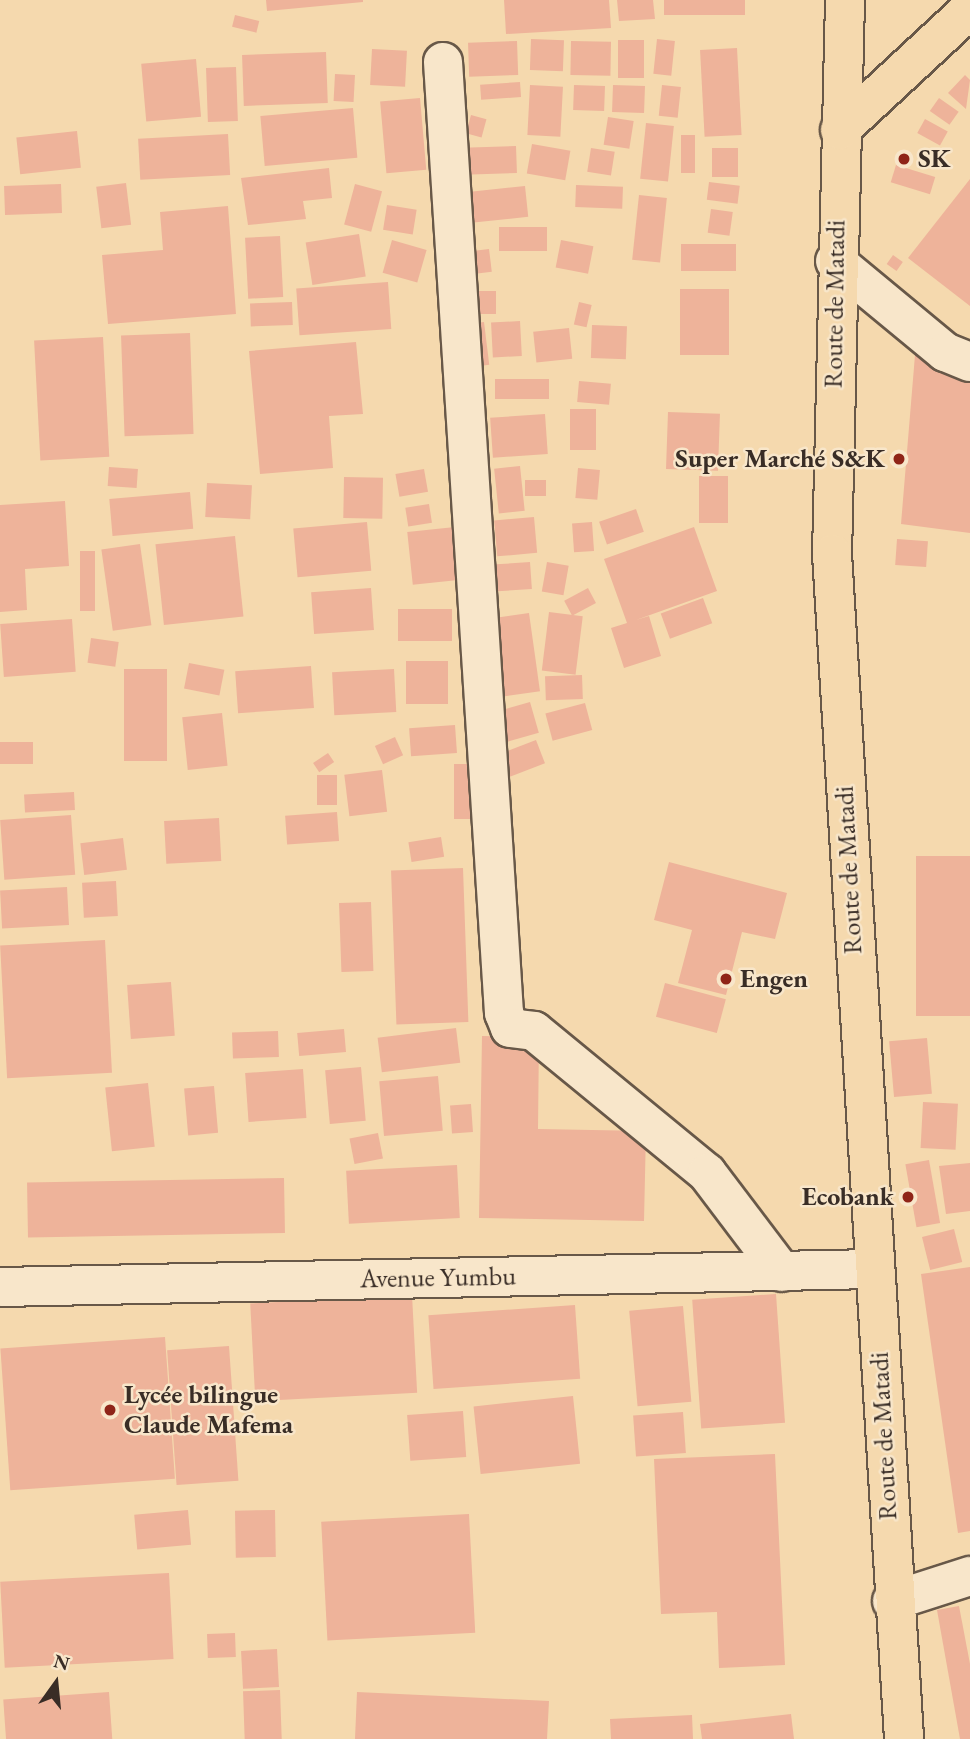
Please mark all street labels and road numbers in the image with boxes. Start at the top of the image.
street label: Route de Matadi [818,220,852,388]
street label: Route de Matadi [829,785,869,955]
street label: Avenue Yumbu [360,1261,516,1295]
street label: Route de Matadi [864,1351,904,1521]

